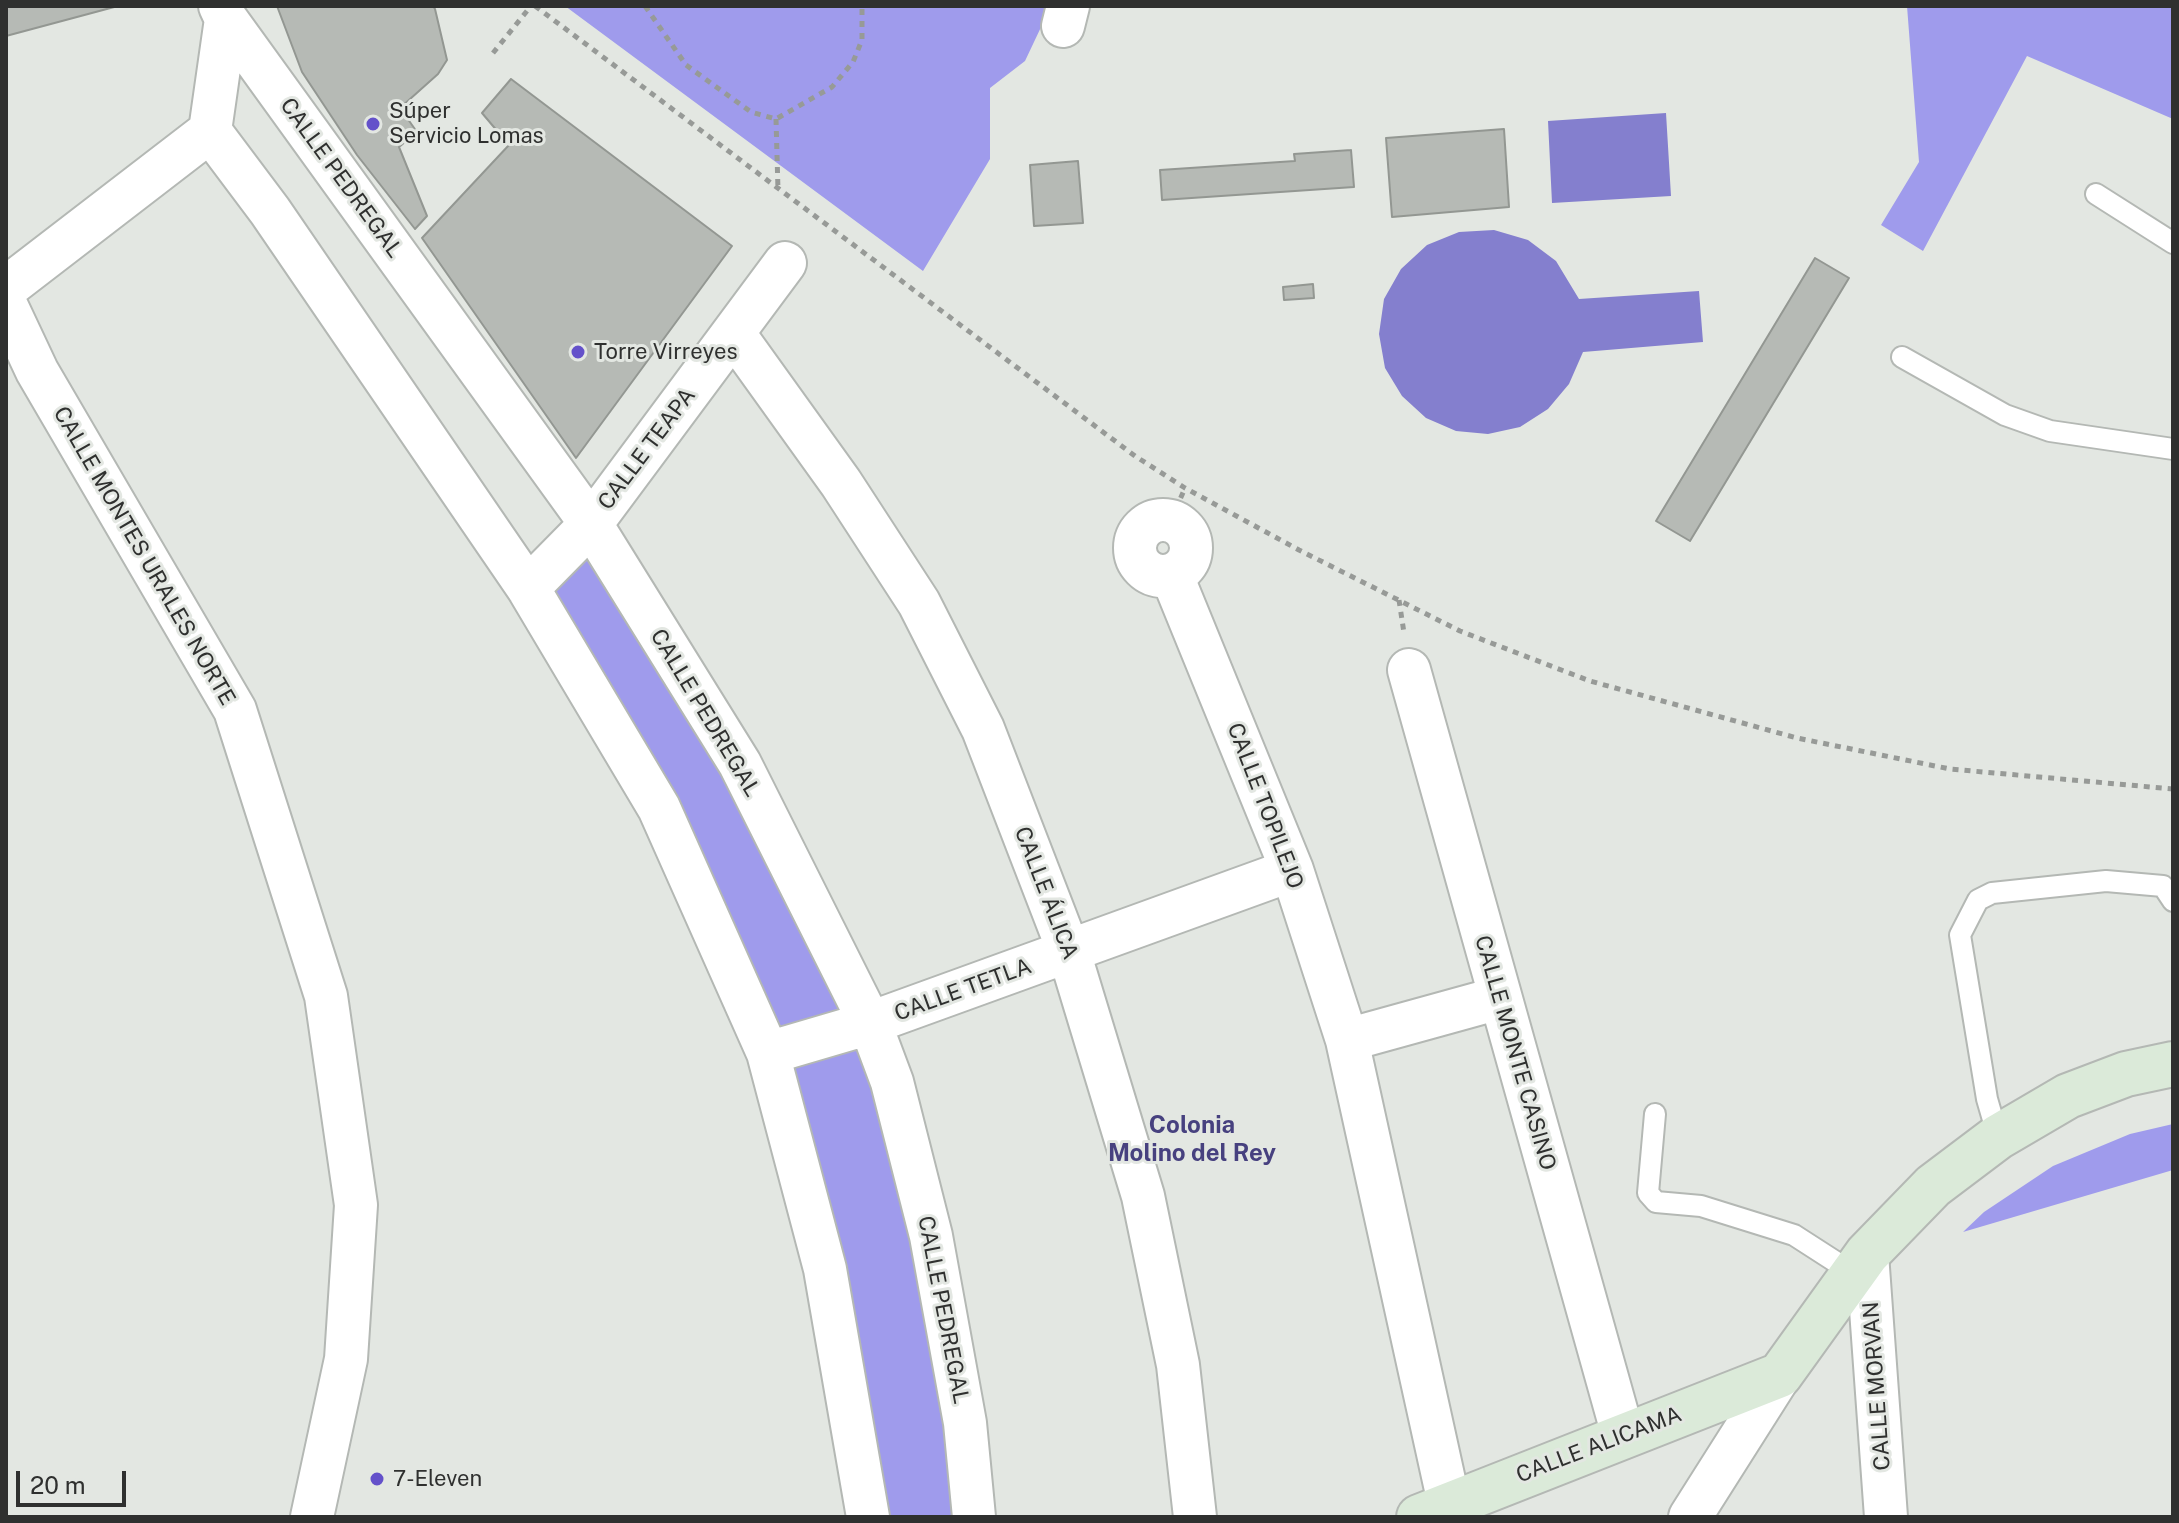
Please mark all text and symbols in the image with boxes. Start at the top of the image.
street label: CALLE PEDREGAL [274,93,408,263]
place label: Súper Servicio Lomas [389,98,544,150]
marker: Súper Servicio Lomas [364,115,382,133]
place label: Torre Virreyes [594,339,738,365]
marker: Torre Virreyes [569,343,587,361]
street label: CALLE TEAPA [593,383,701,515]
street label: CALLE MONTES URALES NORTE [47,402,241,710]
street label: CALLE PEDREGAL [645,624,765,802]
street label: CALLE TOPILEJO [1221,719,1309,893]
street label: CALLE ÁLICA [1009,823,1083,963]
street label: CALLE MONTE CASINO [1469,933,1561,1173]
street label: CALLE TETLA [891,953,1035,1027]
district label: Colonia Molino del Rey [1108,1112,1276,1168]
street label: CALLE PEDREGAL [912,1214,974,1406]
street label: CALLE MORVAN [1858,1301,1896,1471]
street label: CALLE ALICAMA [1513,1401,1685,1489]
scale bar [20,1455,130,1505]
place label: 7-Eleven [393,1466,482,1492]
marker: 7-Eleven [368,1470,386,1488]
text: 20 m [30,1471,86,1499]

